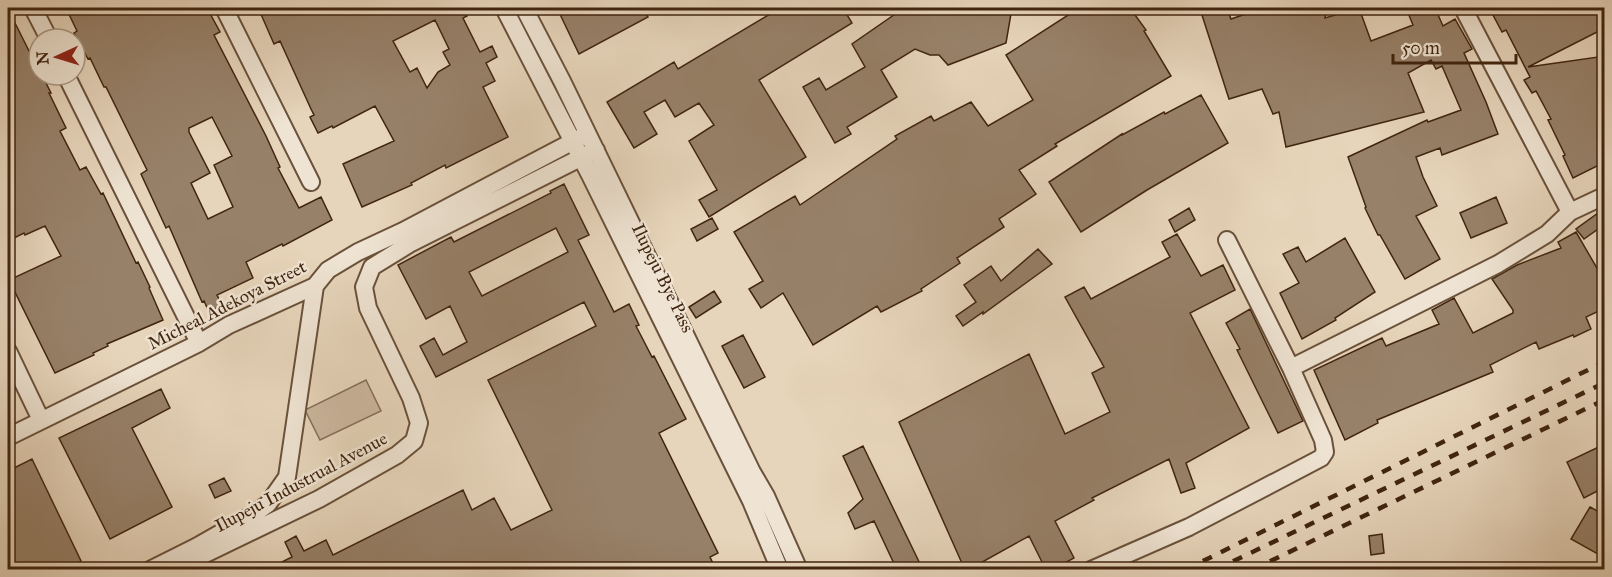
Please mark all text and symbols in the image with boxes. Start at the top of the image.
north arrow [27,27,87,87]
scale bar [1393,27,1516,65]
text: 50 m [1402,37,1440,59]
text: N [33,50,52,65]
street label: Ilupeju Bye Pass [627,220,699,336]
street label: Micheal Adekoya Street [144,255,311,355]
street label: Ilupeju Industrual Avenue [211,427,391,537]

